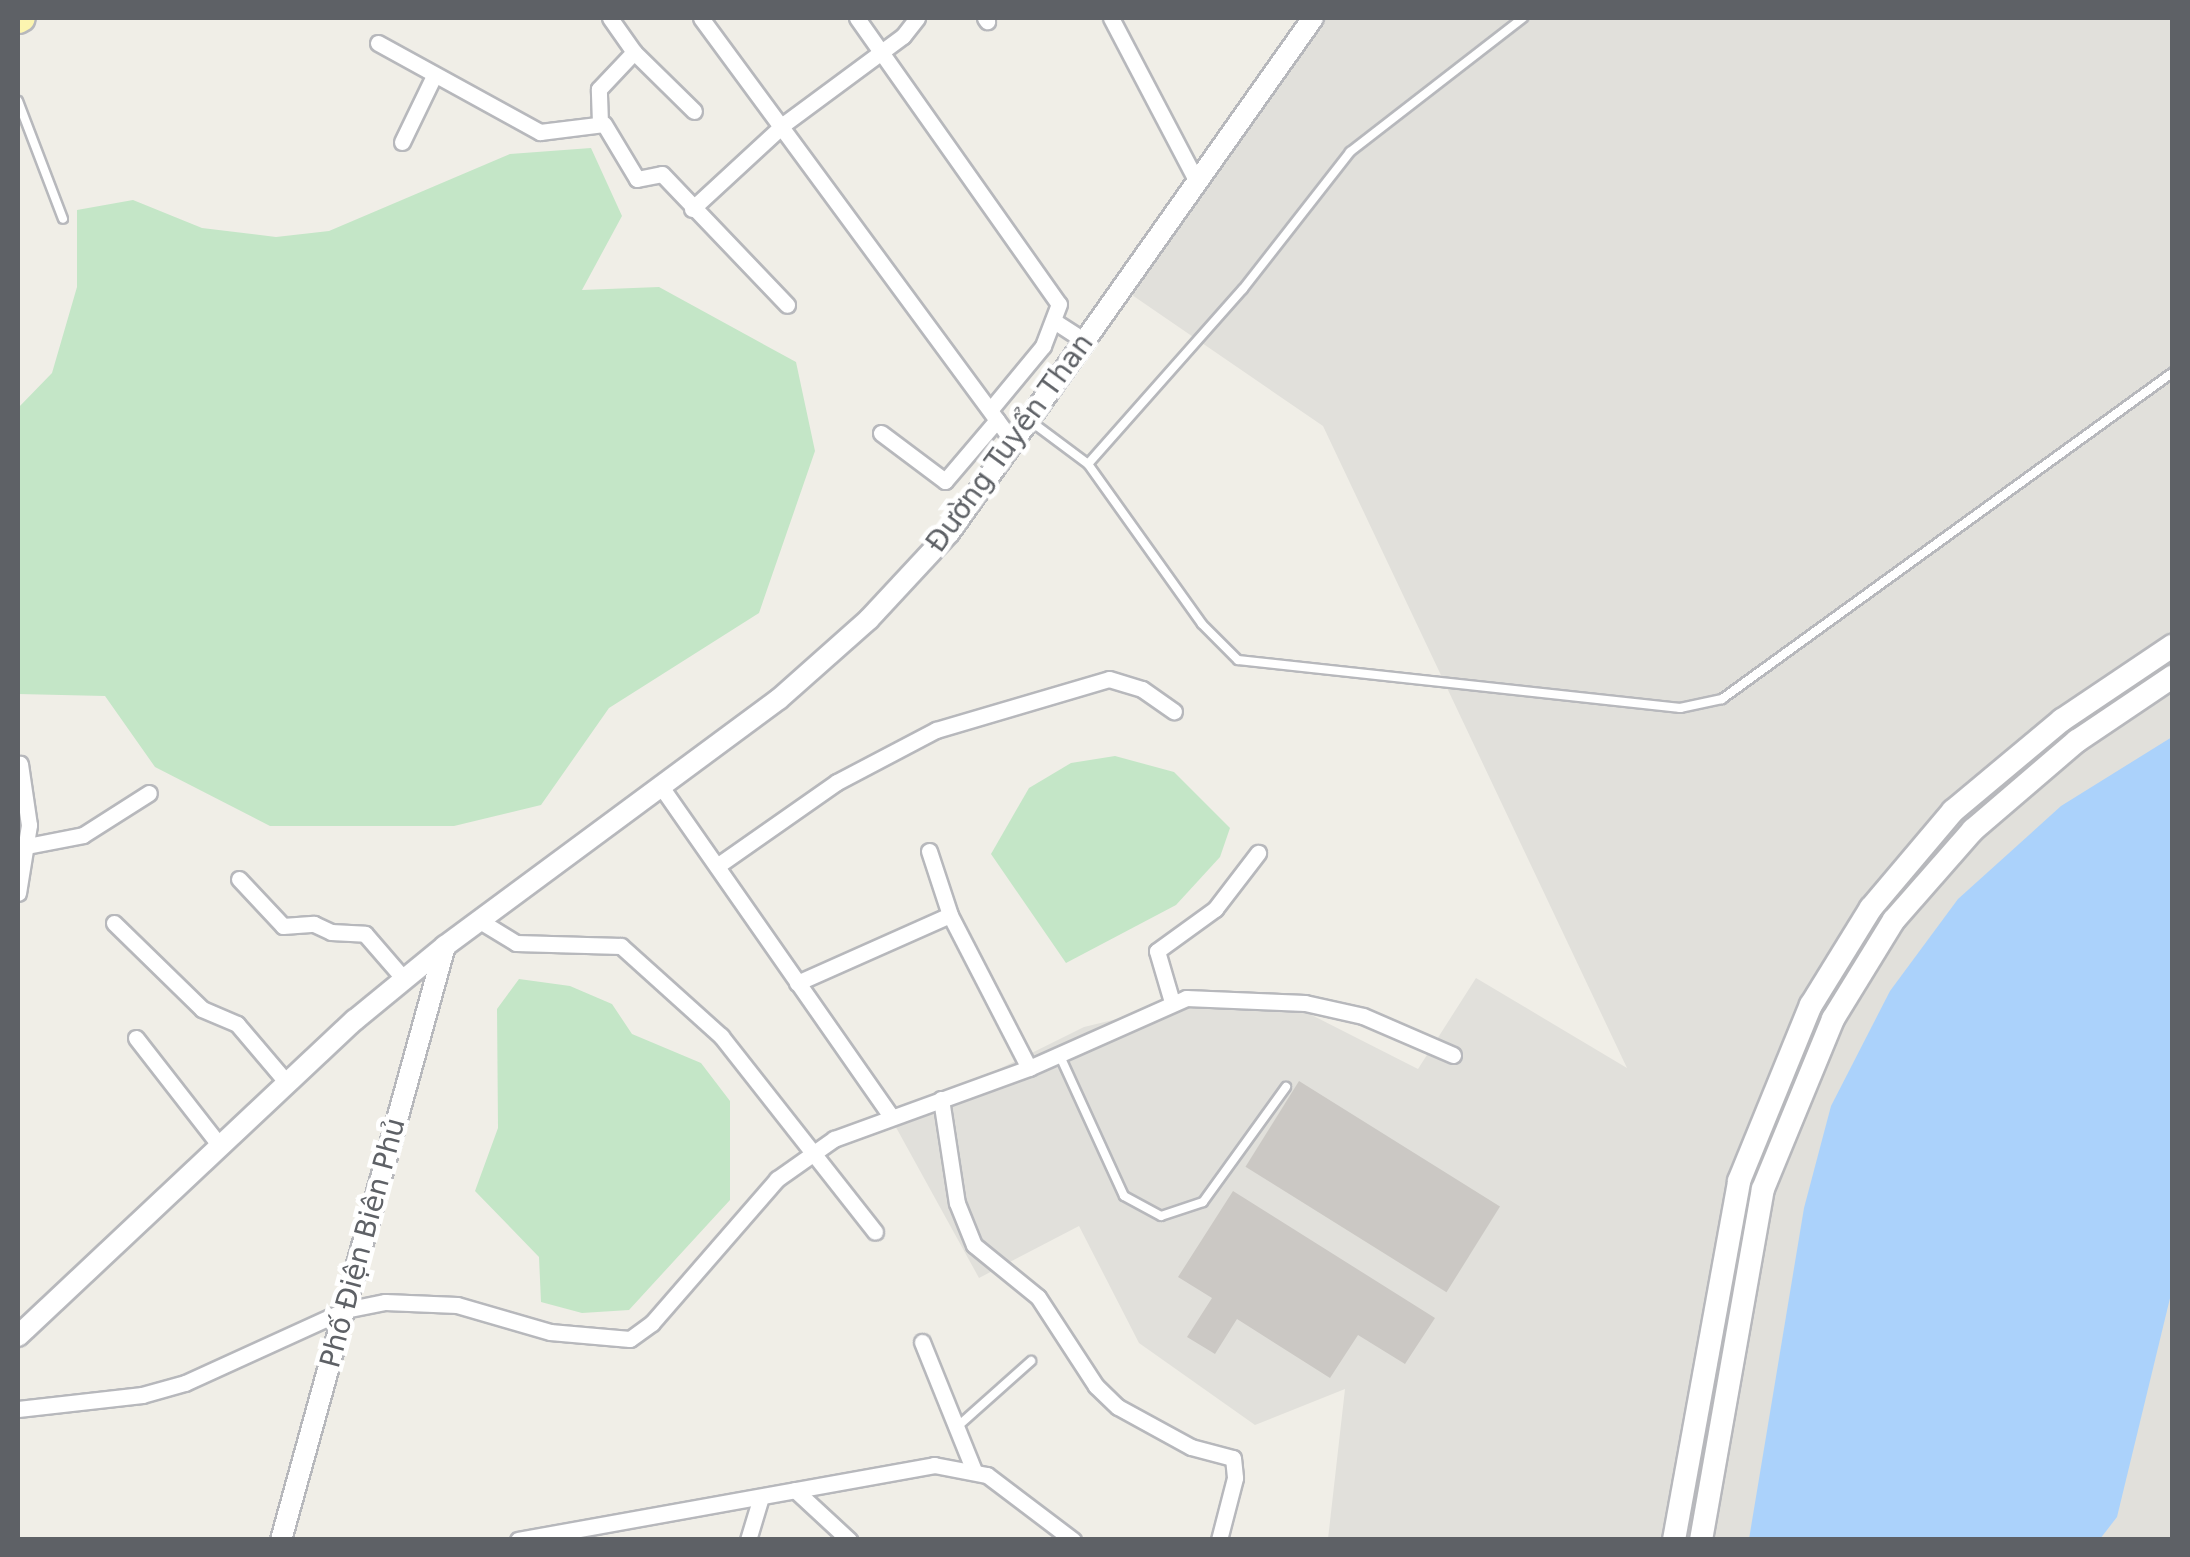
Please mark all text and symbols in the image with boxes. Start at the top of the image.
street label: Đường Tuyển Than [919,327,1101,559]
street label: Phố Điện Biên Phủ [313,1114,413,1372]

